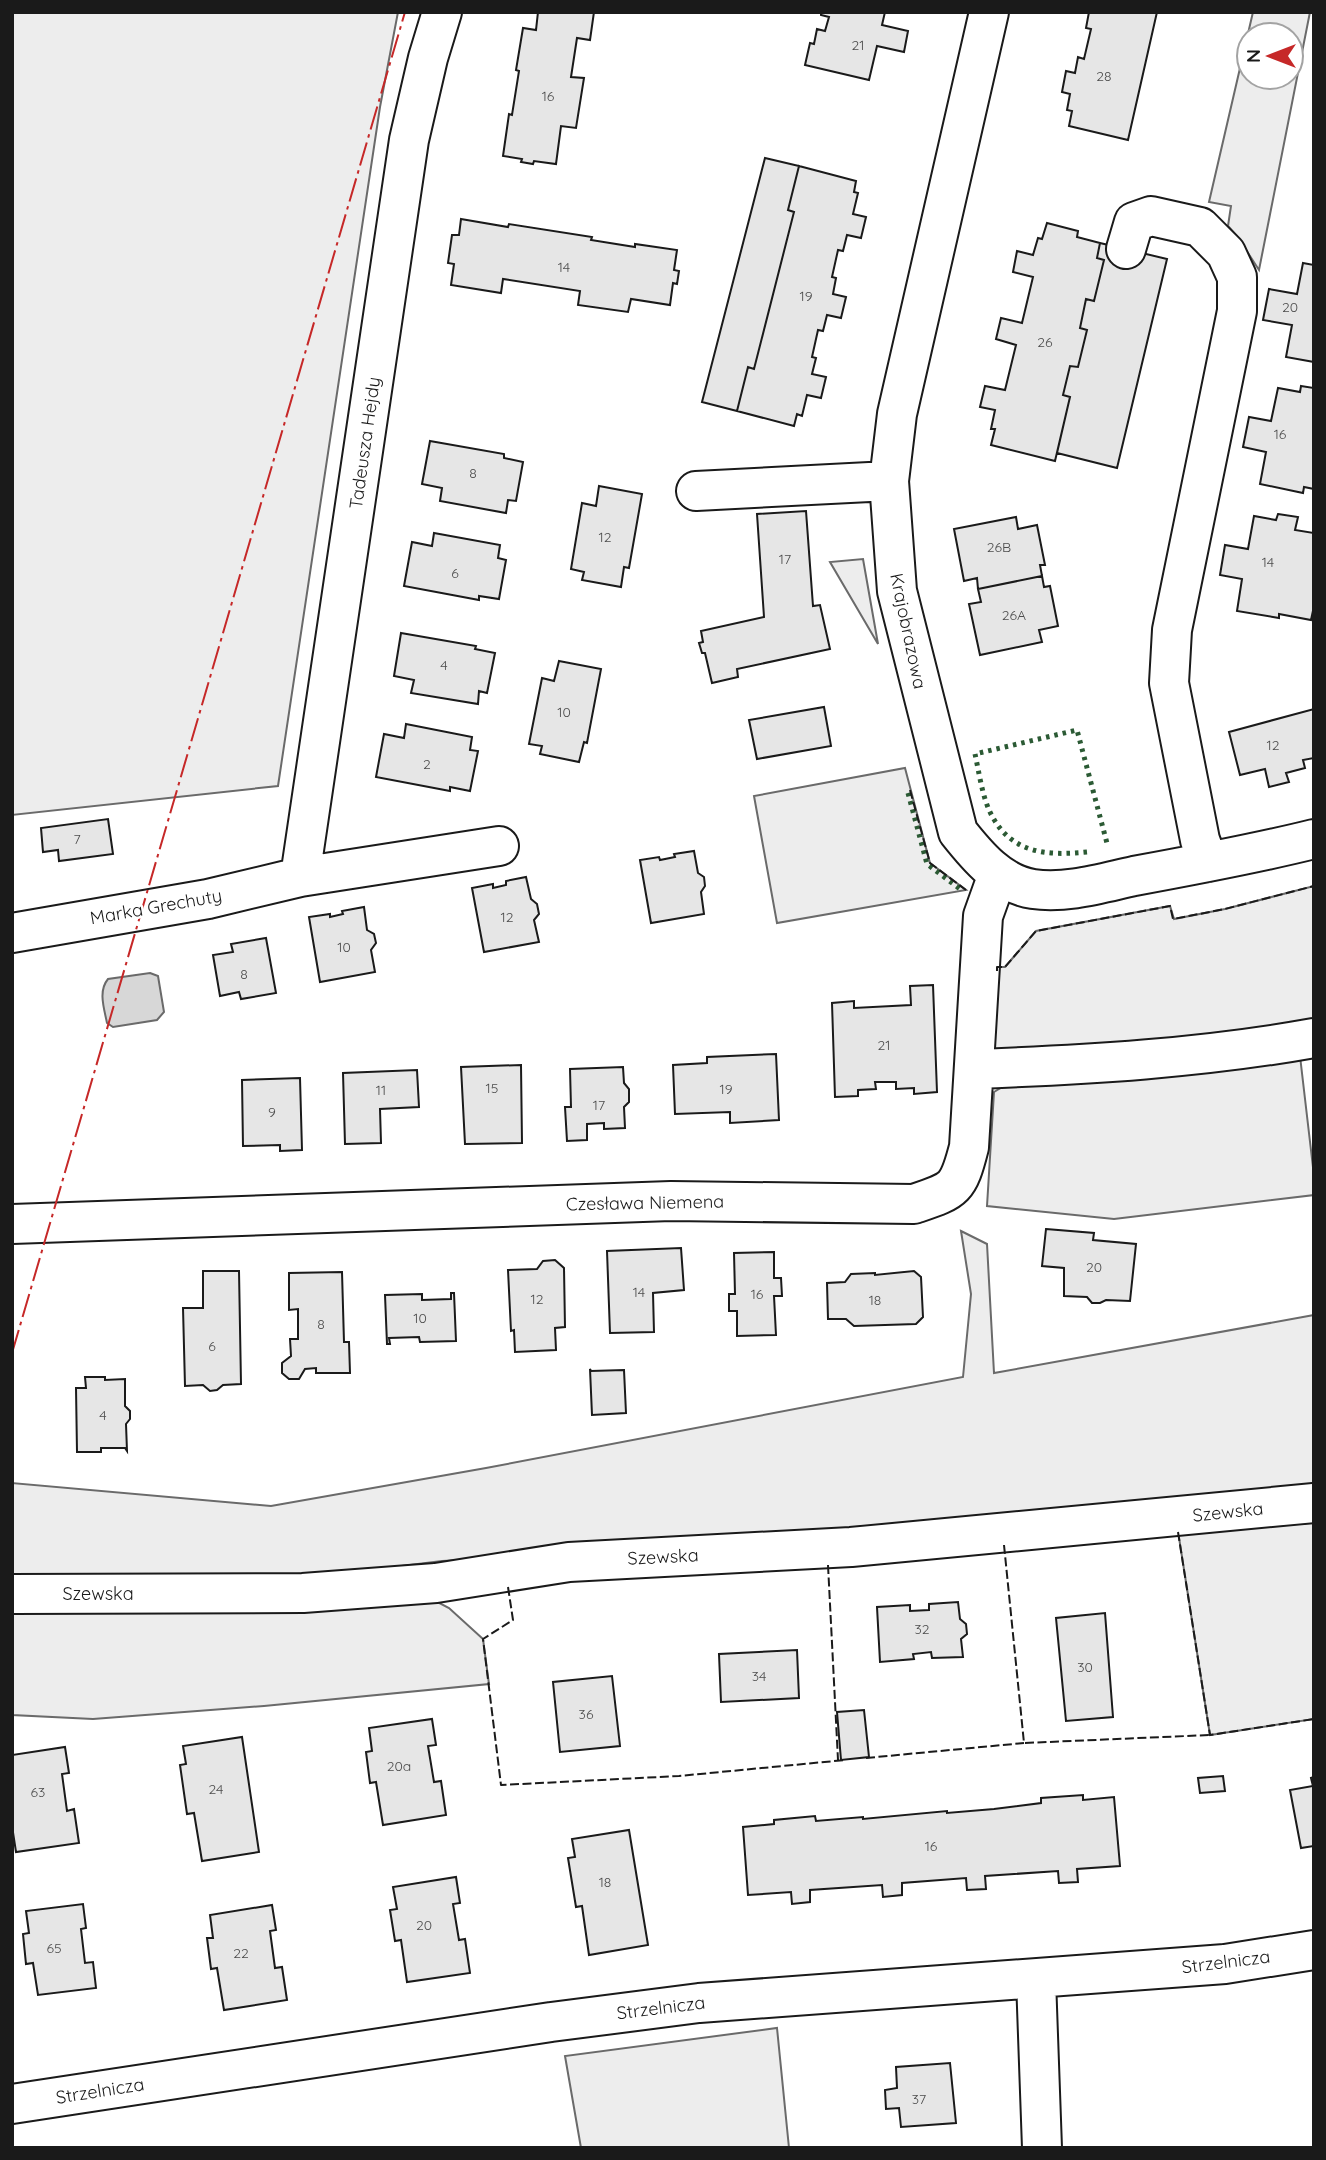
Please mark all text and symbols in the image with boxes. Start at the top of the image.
north arrow [1235,21,1305,91]
house number: 21 [852,36,864,54]
text: N [1241,49,1265,63]
house number: 28 [1096,67,1112,85]
house number: 16 [542,87,555,105]
house number: 14 [558,258,570,276]
house number: 19 [800,287,813,305]
house number: 20 [1282,298,1298,316]
house number: 26 [1037,333,1053,351]
street label: Tadeusza Hejdy [344,375,385,511]
house number: 16 [1274,425,1287,443]
house number: 8 [469,464,477,482]
house number: 12 [599,528,612,546]
house number: 26B [987,538,1011,556]
house number: 17 [779,550,791,568]
house number: 14 [1262,553,1274,571]
house number: 6 [451,564,459,582]
street label: Krajobrazowa [885,571,932,691]
house number: 26A [1002,606,1026,624]
house number: 4 [440,656,448,674]
house number: 10 [557,703,571,721]
house number: 12 [1267,736,1280,754]
house number: 2 [423,755,431,773]
house number: 7 [73,830,81,848]
street label: Marka Grechuty [88,884,224,929]
house number: 12 [501,908,514,926]
house number: 10 [337,938,351,956]
house number: 8 [240,965,248,983]
house number: 21 [878,1036,890,1054]
house number: 15 [486,1079,498,1097]
house number: 19 [720,1080,733,1098]
house number: 11 [376,1081,386,1099]
house number: 17 [593,1096,605,1114]
house number: 9 [268,1103,276,1121]
street label: Czesława Niemena [566,1190,724,1215]
house number: 20 [1086,1258,1102,1276]
house number: 14 [633,1283,645,1301]
house number: 16 [751,1285,764,1303]
house number: 12 [531,1290,544,1308]
house number: 18 [869,1291,881,1309]
house number: 10 [413,1309,427,1327]
house number: 8 [317,1315,325,1333]
house number: 6 [208,1337,216,1355]
house number: 4 [99,1406,107,1424]
street label: Szewska [1191,1496,1265,1527]
street label: Szewska [627,1543,699,1570]
street label: Szewska [62,1582,134,1605]
house number: 32 [914,1620,930,1638]
house number: 30 [1077,1658,1093,1676]
house number: 34 [752,1667,766,1685]
house number: 36 [579,1705,594,1723]
house number: 20a [387,1757,411,1775]
house number: 24 [209,1780,223,1798]
house number: 63 [31,1783,45,1801]
house number: 16 [925,1837,938,1855]
house number: 18 [599,1873,611,1891]
house number: 20 [416,1916,432,1934]
house number: 65 [46,1939,62,1957]
house number: 22 [233,1944,249,1962]
street label: Strzelnicza [1180,1945,1272,1978]
street label: Strzelnicza [615,1991,707,2024]
street label: Strzelnicza [54,2072,146,2109]
house number: 37 [912,2090,926,2108]

